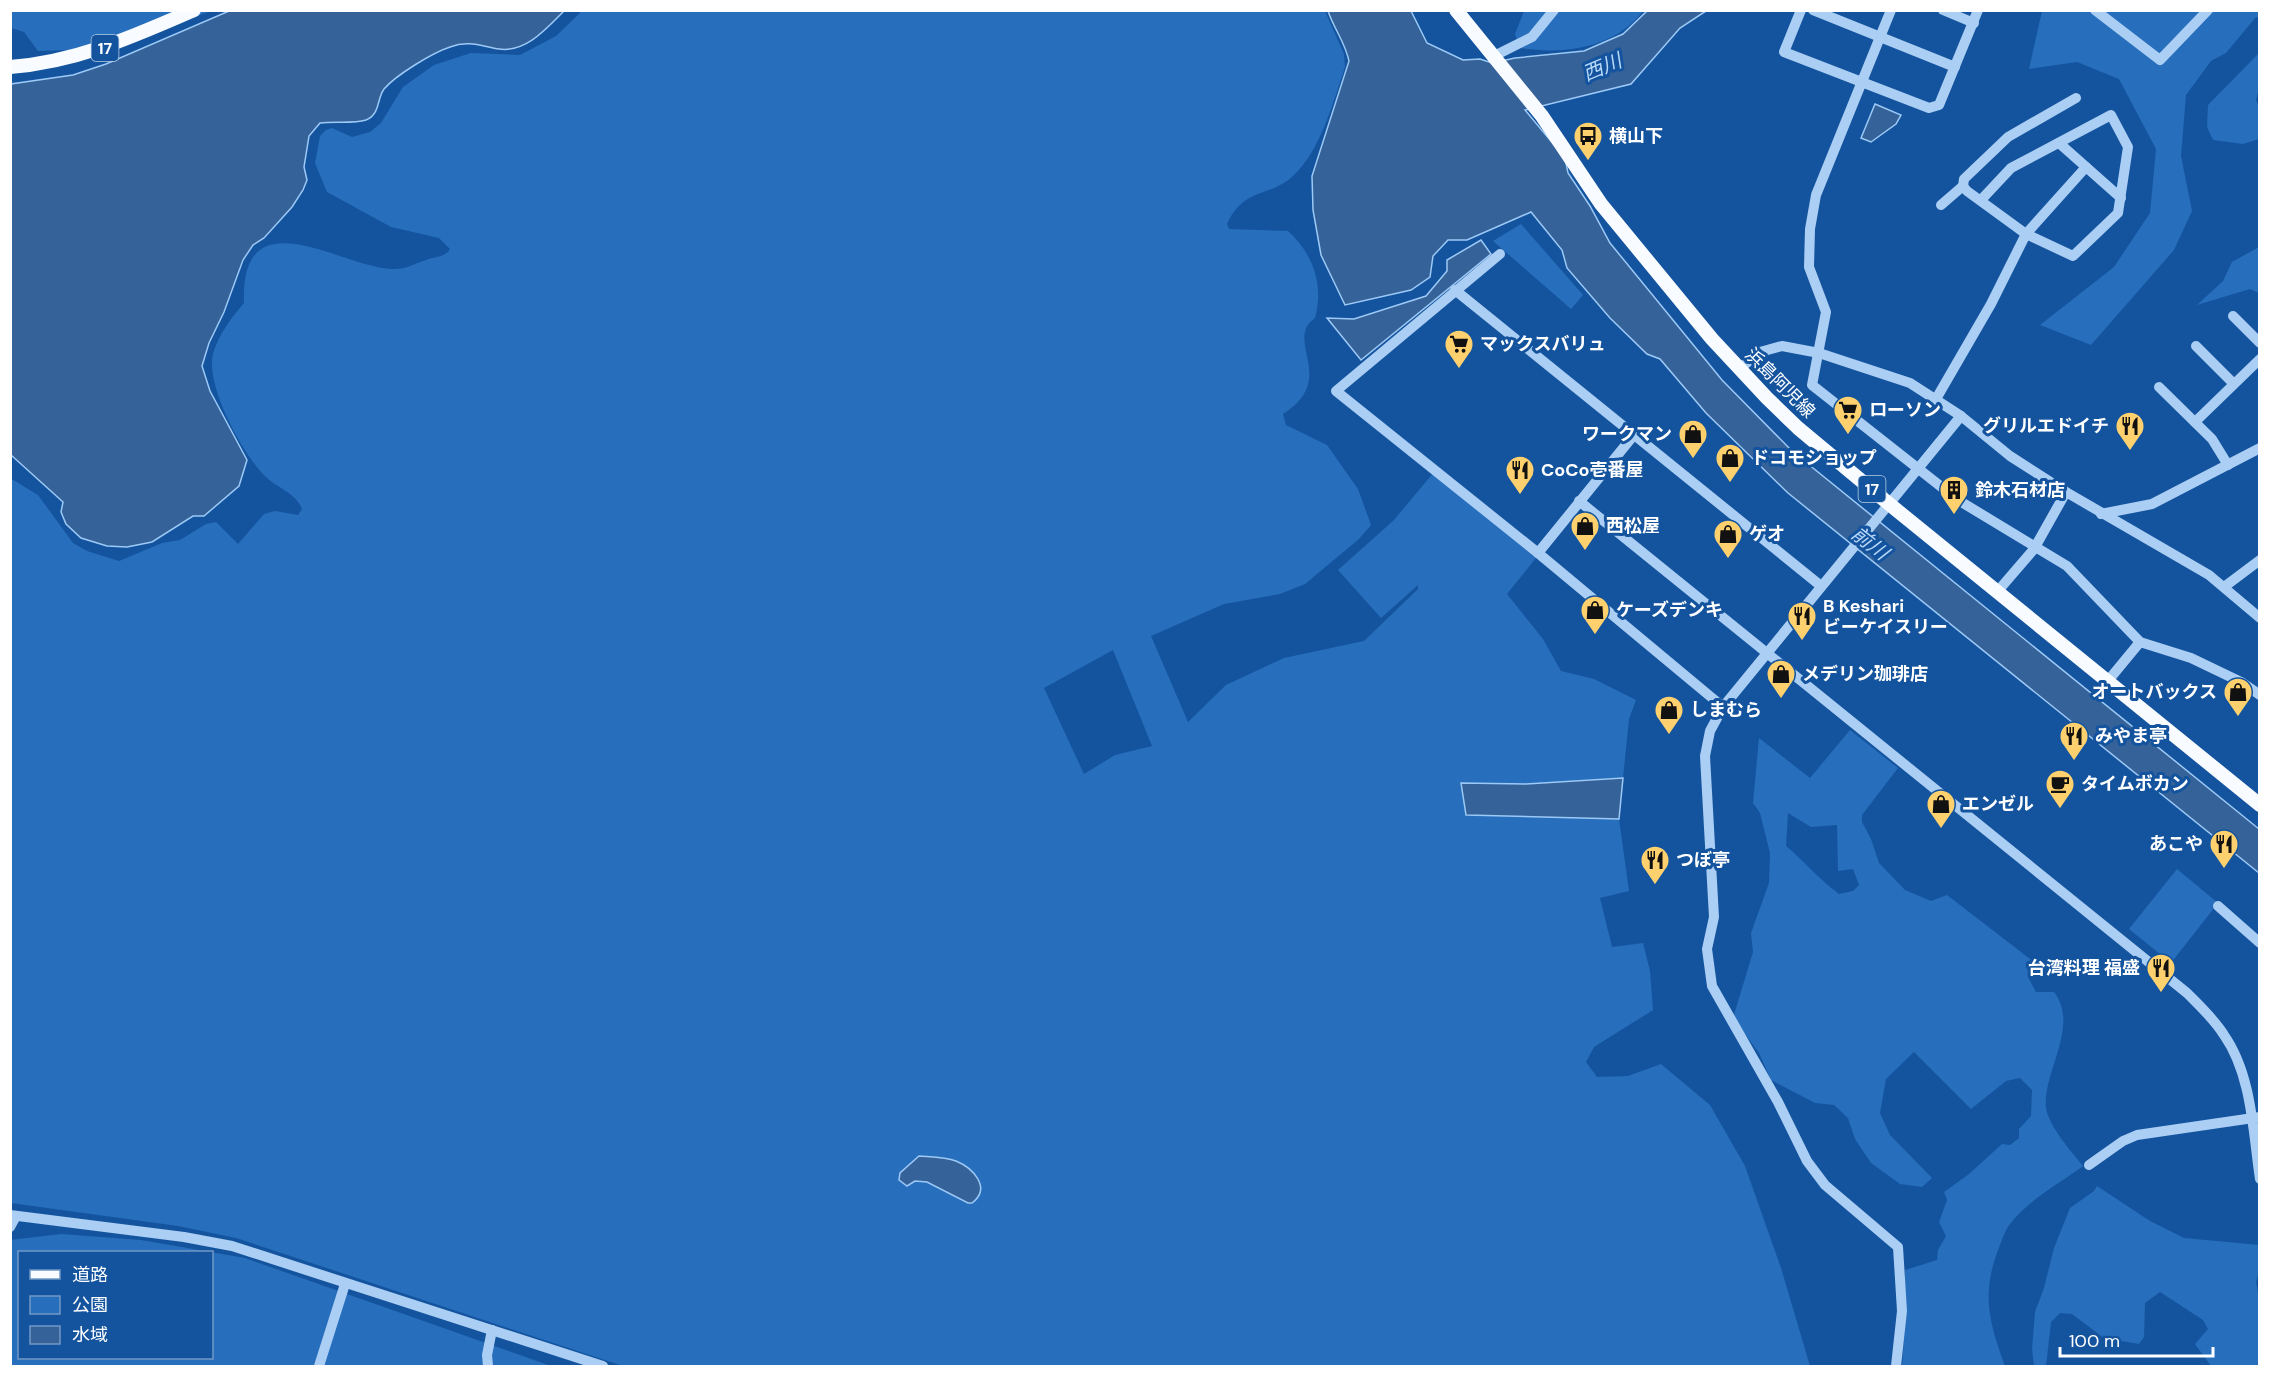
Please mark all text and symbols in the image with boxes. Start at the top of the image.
road number: 17 [92,35,118,61]
water label: 西川 [1579,46,1627,87]
bus stop icon: 横山下 [1572,120,1604,162]
place label: 横山下 [1609,124,1663,148]
supermarket icon: マックスバリュ [1443,328,1475,370]
place label: マックスバリュ [1480,332,1605,356]
street label: 浜島阿児線 [1740,343,1820,423]
supermarket icon: ローソン [1832,394,1864,436]
place label: ローソン [1869,398,1941,422]
restaurant icon: グリルエドイチ [2114,410,2146,452]
place label: グリルエドイチ [1983,414,2109,438]
shop icon: ワークマン [1677,418,1709,460]
place label: ワークマン [1582,422,1672,446]
shop icon: ドコモショップ [1714,442,1746,484]
place label: ドコモショップ [1751,446,1877,470]
restaurant icon: CoCo壱番屋 [1504,454,1536,496]
place label: CoCo壱番屋 [1541,458,1644,482]
building icon: 鈴木石材店 [1938,474,1970,516]
road number: 17 [1858,476,1886,502]
place label: 鈴木石材店 [1975,478,2065,502]
shop icon: 西松屋 [1569,510,1601,552]
place label: 西松屋 [1606,514,1660,538]
shop icon: ゲオ [1712,518,1744,560]
water label: 前川 [1846,520,1895,567]
place label: ゲオ [1749,522,1785,546]
shop icon: ケーズデンキ [1579,594,1611,636]
place label: B Keshari ビーケイスリー [1823,594,1948,639]
place label: ケーズデンキ [1616,598,1723,622]
restaurant icon: B Keshari ビーケイスリー [1786,600,1818,642]
shop icon: メデリン珈琲店 [1765,658,1797,700]
place label: メデリン珈琲店 [1802,662,1928,686]
shop icon: オートバックス [2222,676,2254,718]
place label: オートバックス [2092,680,2217,704]
shop icon: しまむら [1653,694,1685,736]
place label: しまむら [1690,698,1762,722]
restaurant icon: みやま亭 [2058,720,2090,762]
place label: みやま亭 [2095,724,2167,748]
cafe icon: タイムボカン [2044,768,2076,810]
place label: タイムボカン [2081,772,2189,796]
shop icon: エンゼル [1925,788,1957,830]
place label: エンゼル [1962,792,2034,816]
restaurant icon: あこや [2208,828,2240,870]
place label: あこや [2149,832,2203,856]
restaurant icon: つぼ亭 [1639,844,1671,886]
place label: つぼ亭 [1676,848,1730,872]
restaurant icon: 台湾料理 福盛 [2145,952,2177,994]
place label: 台湾料理 福盛 [2028,956,2140,980]
legend [18,1251,213,1359]
text: 道路 [72,1263,108,1287]
text: 公園 [72,1293,108,1317]
scale bar [2060,1320,2213,1358]
text: 水域 [72,1323,108,1347]
text: 100 m [2069,1329,2120,1353]

